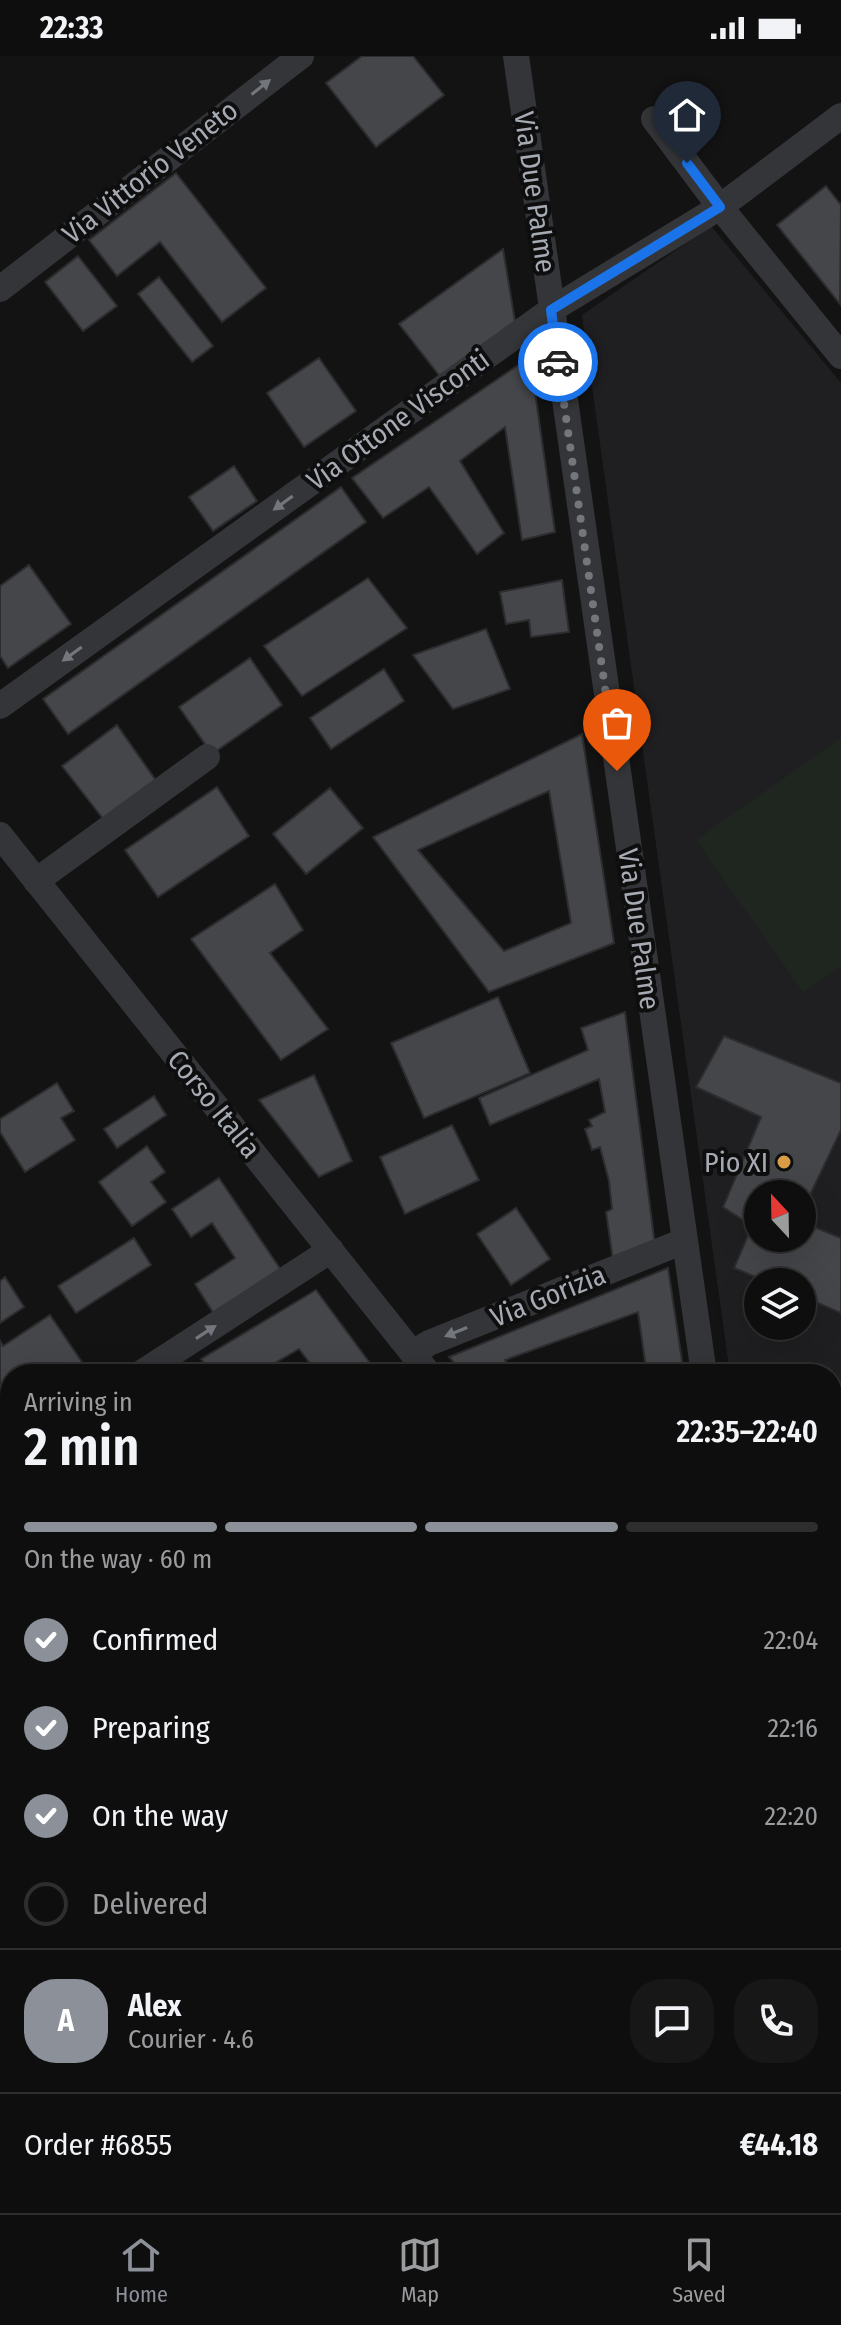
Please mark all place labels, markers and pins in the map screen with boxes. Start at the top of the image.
pin [653,81,721,163]
pin [583,689,651,771]
place label: Pio XI [704,1146,768,1179]
marker: Pio XI [775,1153,793,1171]

